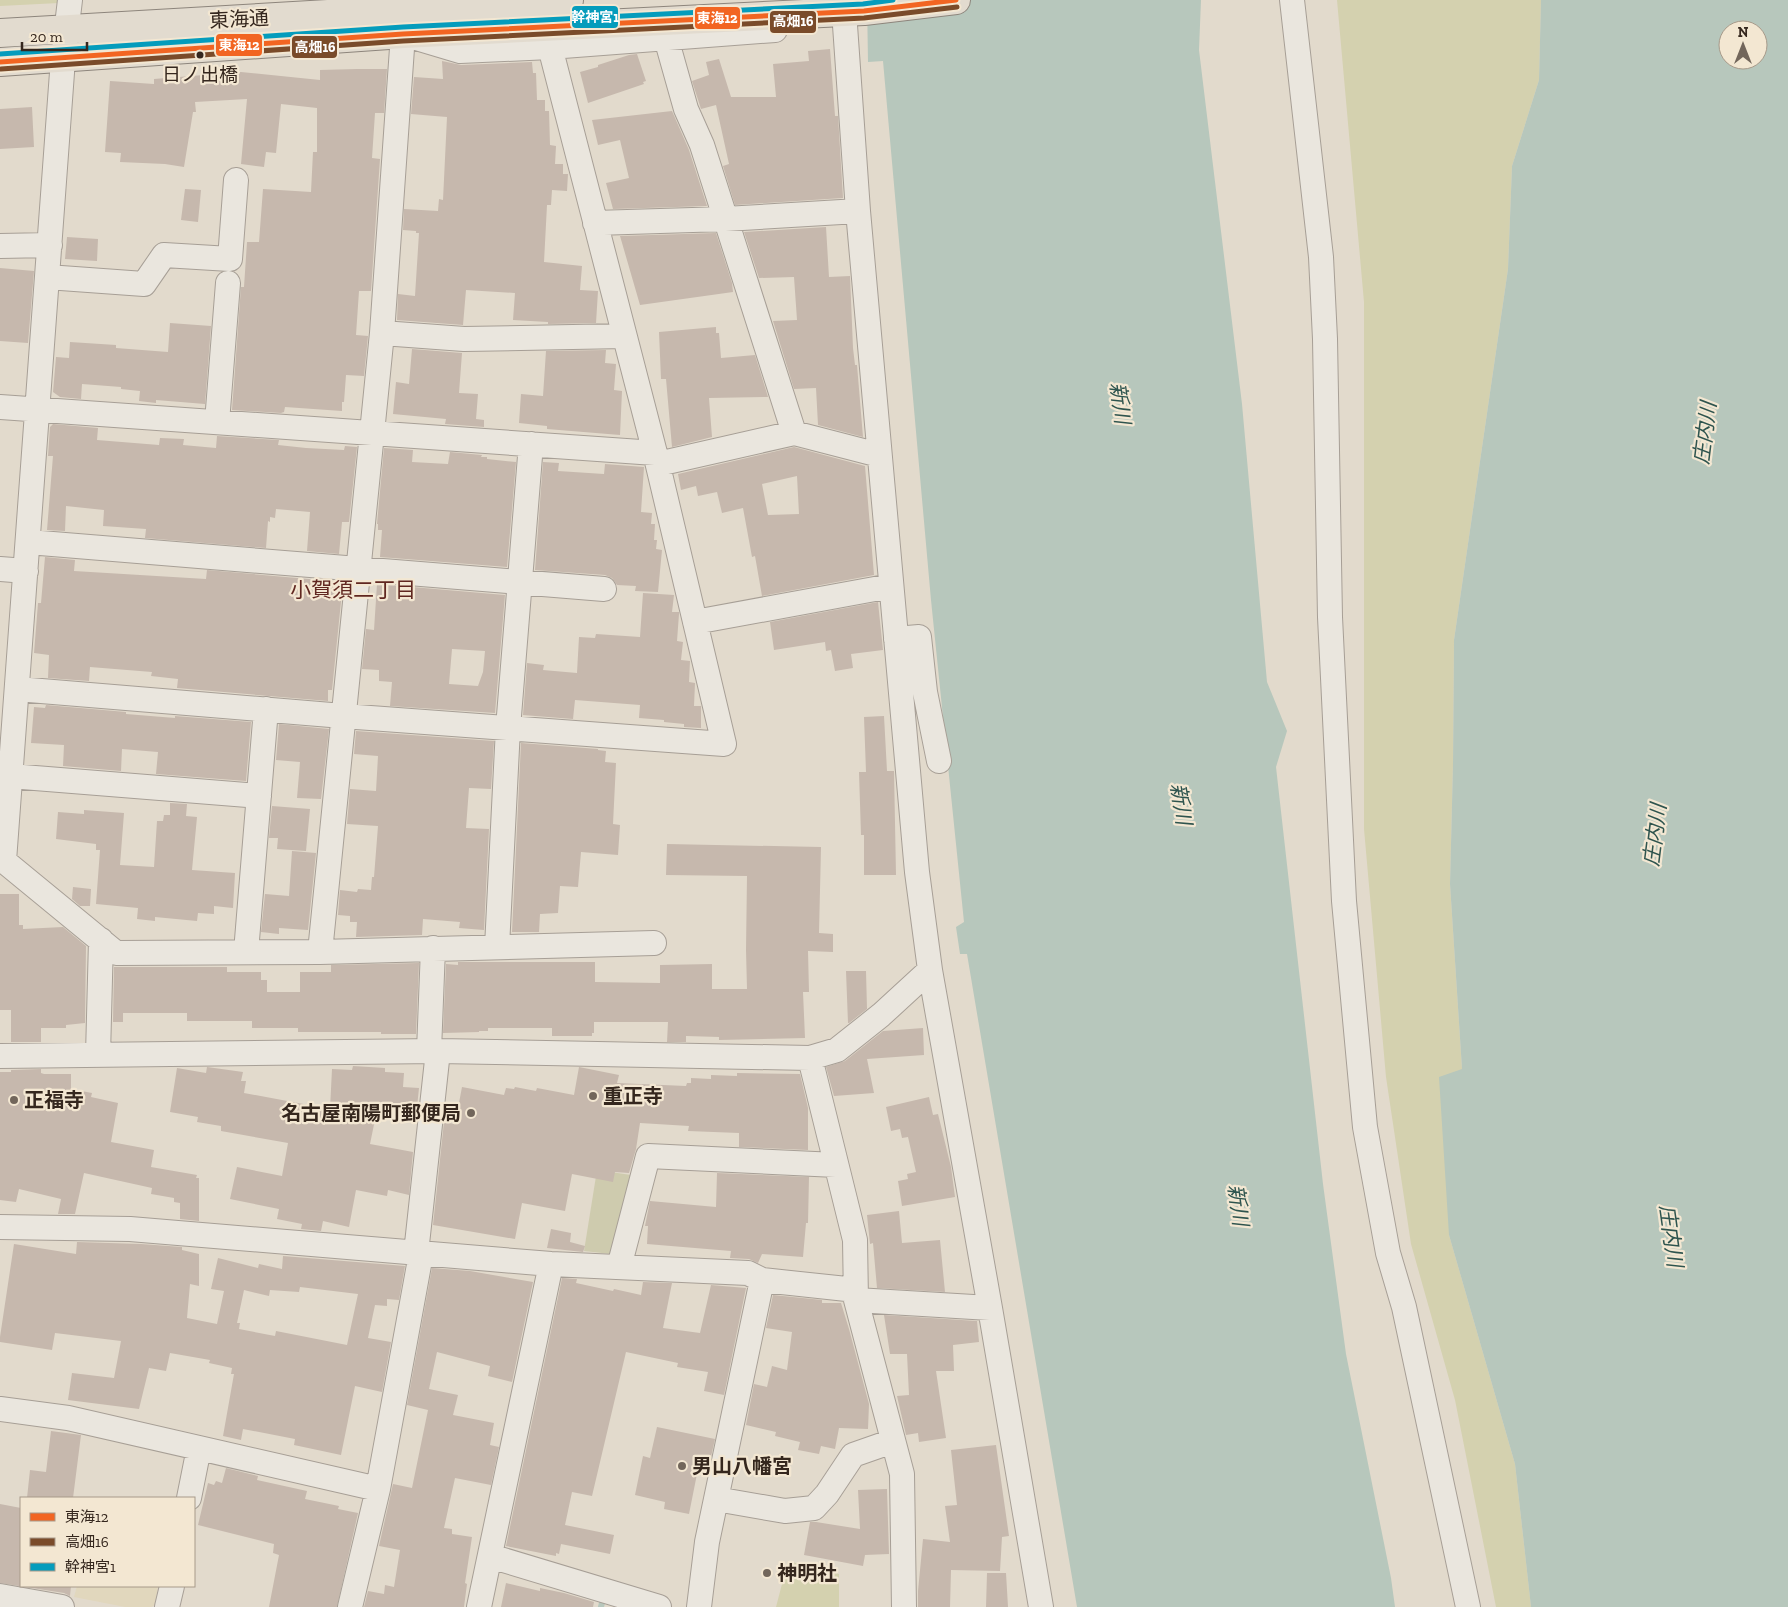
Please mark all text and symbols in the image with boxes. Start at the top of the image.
street label: 東海通 [208,5,270,33]
line badge: 幹神宮1 [571,5,619,29]
line badge: 東海12 [694,6,741,30]
text: 幹神宮1 [571,9,619,26]
text: 東海12 [696,10,738,27]
line badge: 高畑16 [769,10,817,34]
text: 高畑16 [772,13,814,30]
scale bar [22,20,88,52]
north arrow [1718,20,1768,70]
text: N [1738,24,1749,41]
text: 20 m [30,28,63,46]
line badge: 東海12 [215,33,263,57]
line badge: 高畑16 [291,35,338,59]
text: 東海12 [218,37,260,54]
text: 高畑16 [294,39,336,56]
marker: 日ノ出橋 [195,50,205,60]
place label: 日ノ出橋 [162,63,238,86]
water label: 新川 [1105,380,1136,427]
water label: 庄内川 [1688,398,1721,466]
district label: 小賀須二丁目 [290,577,416,602]
water label: 新川 [1166,781,1197,829]
water label: 庄内川 [1638,800,1671,868]
place label: 重正寺 [603,1084,663,1108]
place label: 正福寺 [24,1088,84,1112]
marker: 重正寺 [587,1090,599,1102]
marker: 正福寺 [8,1094,20,1106]
place label: 名古屋南陽町郵便局 [281,1101,461,1125]
marker: 名古屋南陽町郵便局 [465,1107,477,1119]
water label: 新川 [1223,1182,1254,1229]
water label: 庄内川 [1655,1203,1689,1271]
place label: 男山八幡宮 [692,1454,792,1478]
marker: 男山八幡宮 [676,1460,688,1472]
legend [20,1497,195,1587]
text: 東海12 [65,1508,109,1526]
text: 高畑16 [65,1533,109,1551]
text: 幹神宮1 [65,1558,116,1576]
place label: 神明社 [777,1561,837,1585]
marker: 神明社 [761,1567,773,1579]

